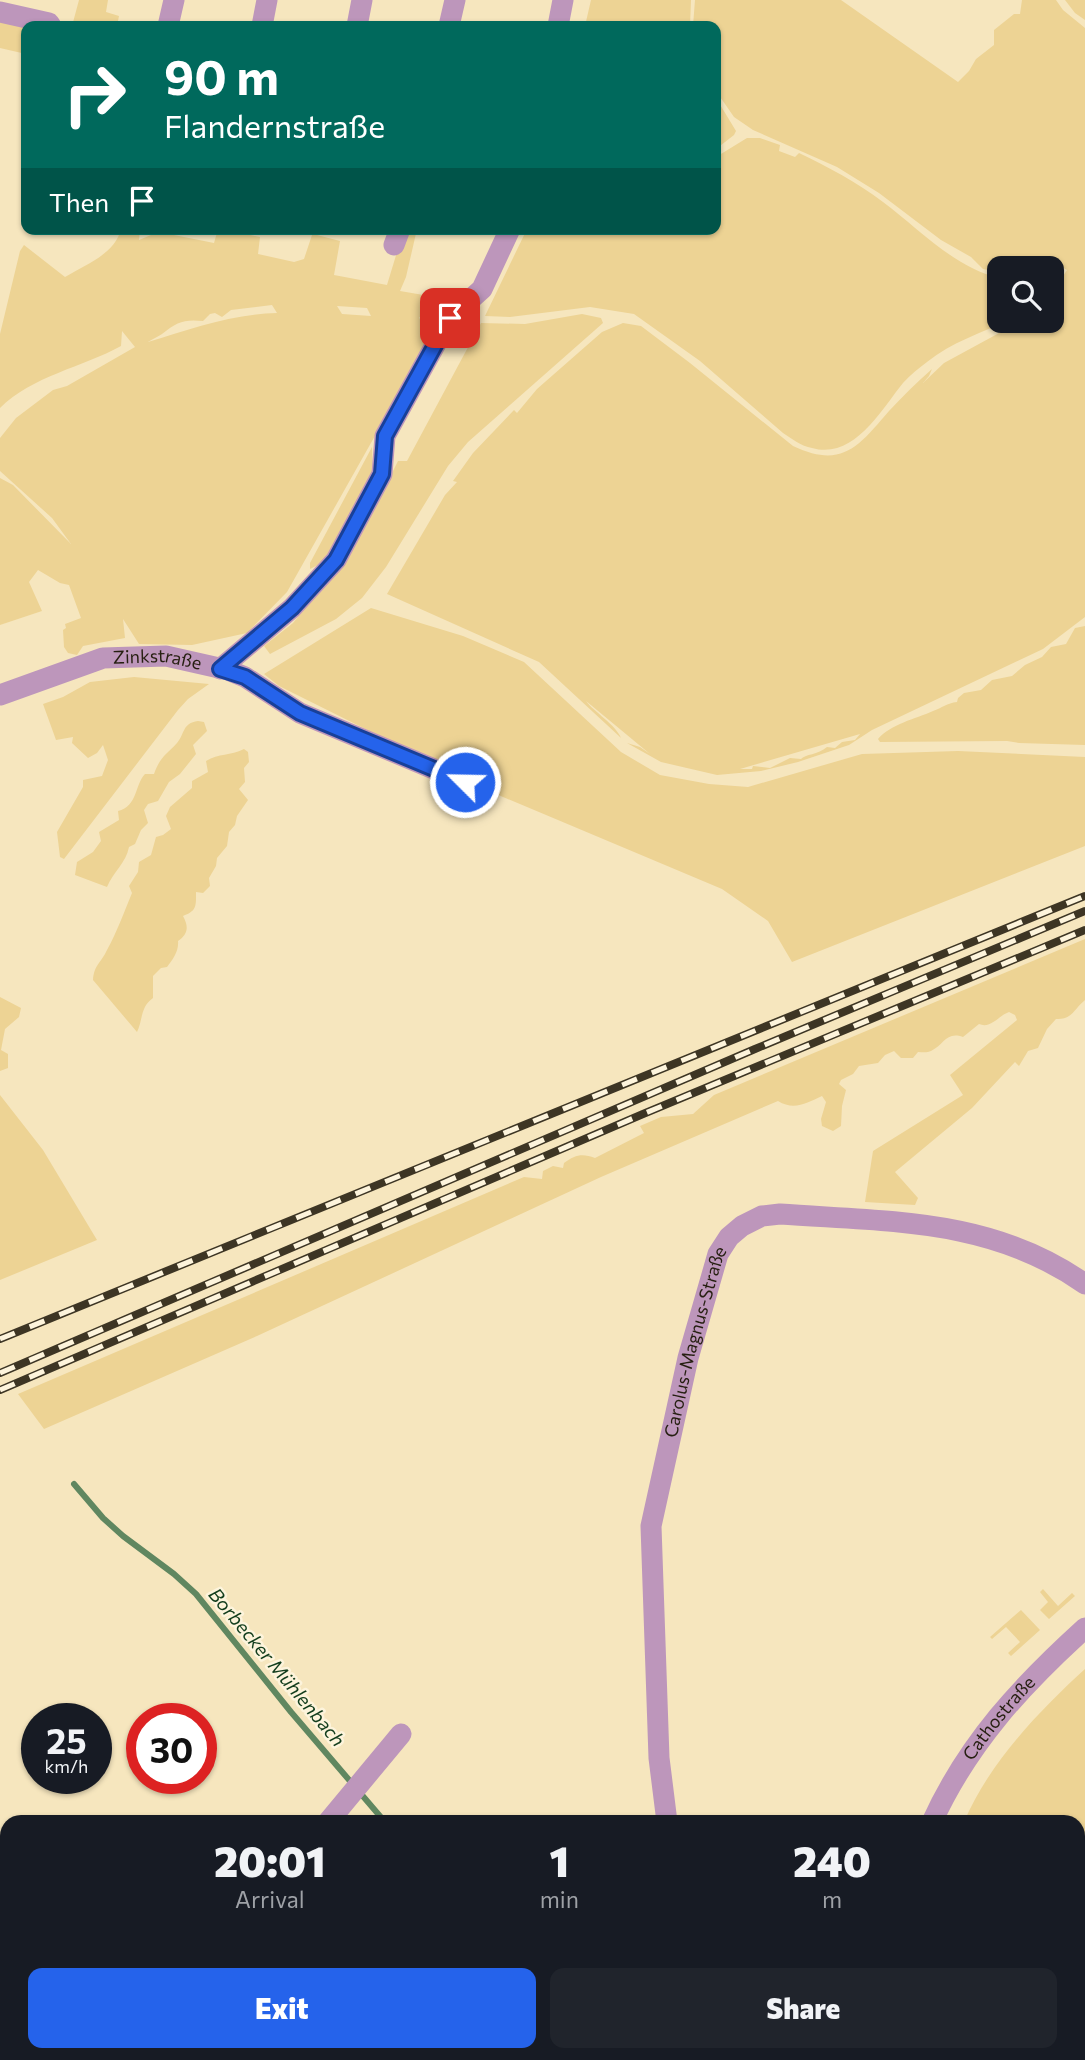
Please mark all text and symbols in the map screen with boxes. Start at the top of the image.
text: 90 m [164,45,279,105]
icon: right [49,49,140,140]
text: Flandernstraße [164,105,385,145]
icon: arrive [123,182,161,220]
text: Then [49,186,109,217]
map controls [987,256,1064,333]
button: search [987,256,1064,333]
pin [420,288,480,348]
icon: arrive [431,299,469,337]
street label: Zinkstraße [113,644,204,674]
position arrow [428,745,502,819]
street label: Carolus-Magnus-Straße [659,1241,731,1439]
water label: Borbecker Mühlenbach [204,1583,350,1751]
street label: Cathostraße [957,1671,1039,1764]
speed limit sign: 30 [126,1703,217,1794]
text: 25 [46,1718,87,1761]
text: km/h [45,1755,88,1777]
text: 20:01 [214,1834,326,1886]
text: 1 [549,1834,569,1886]
text: 240 [793,1834,871,1886]
text: Arrival [235,1885,305,1913]
text: min [540,1885,579,1913]
text: m [822,1885,842,1913]
button: Exit [28,1968,536,2048]
button: Share [550,1968,1057,2048]

